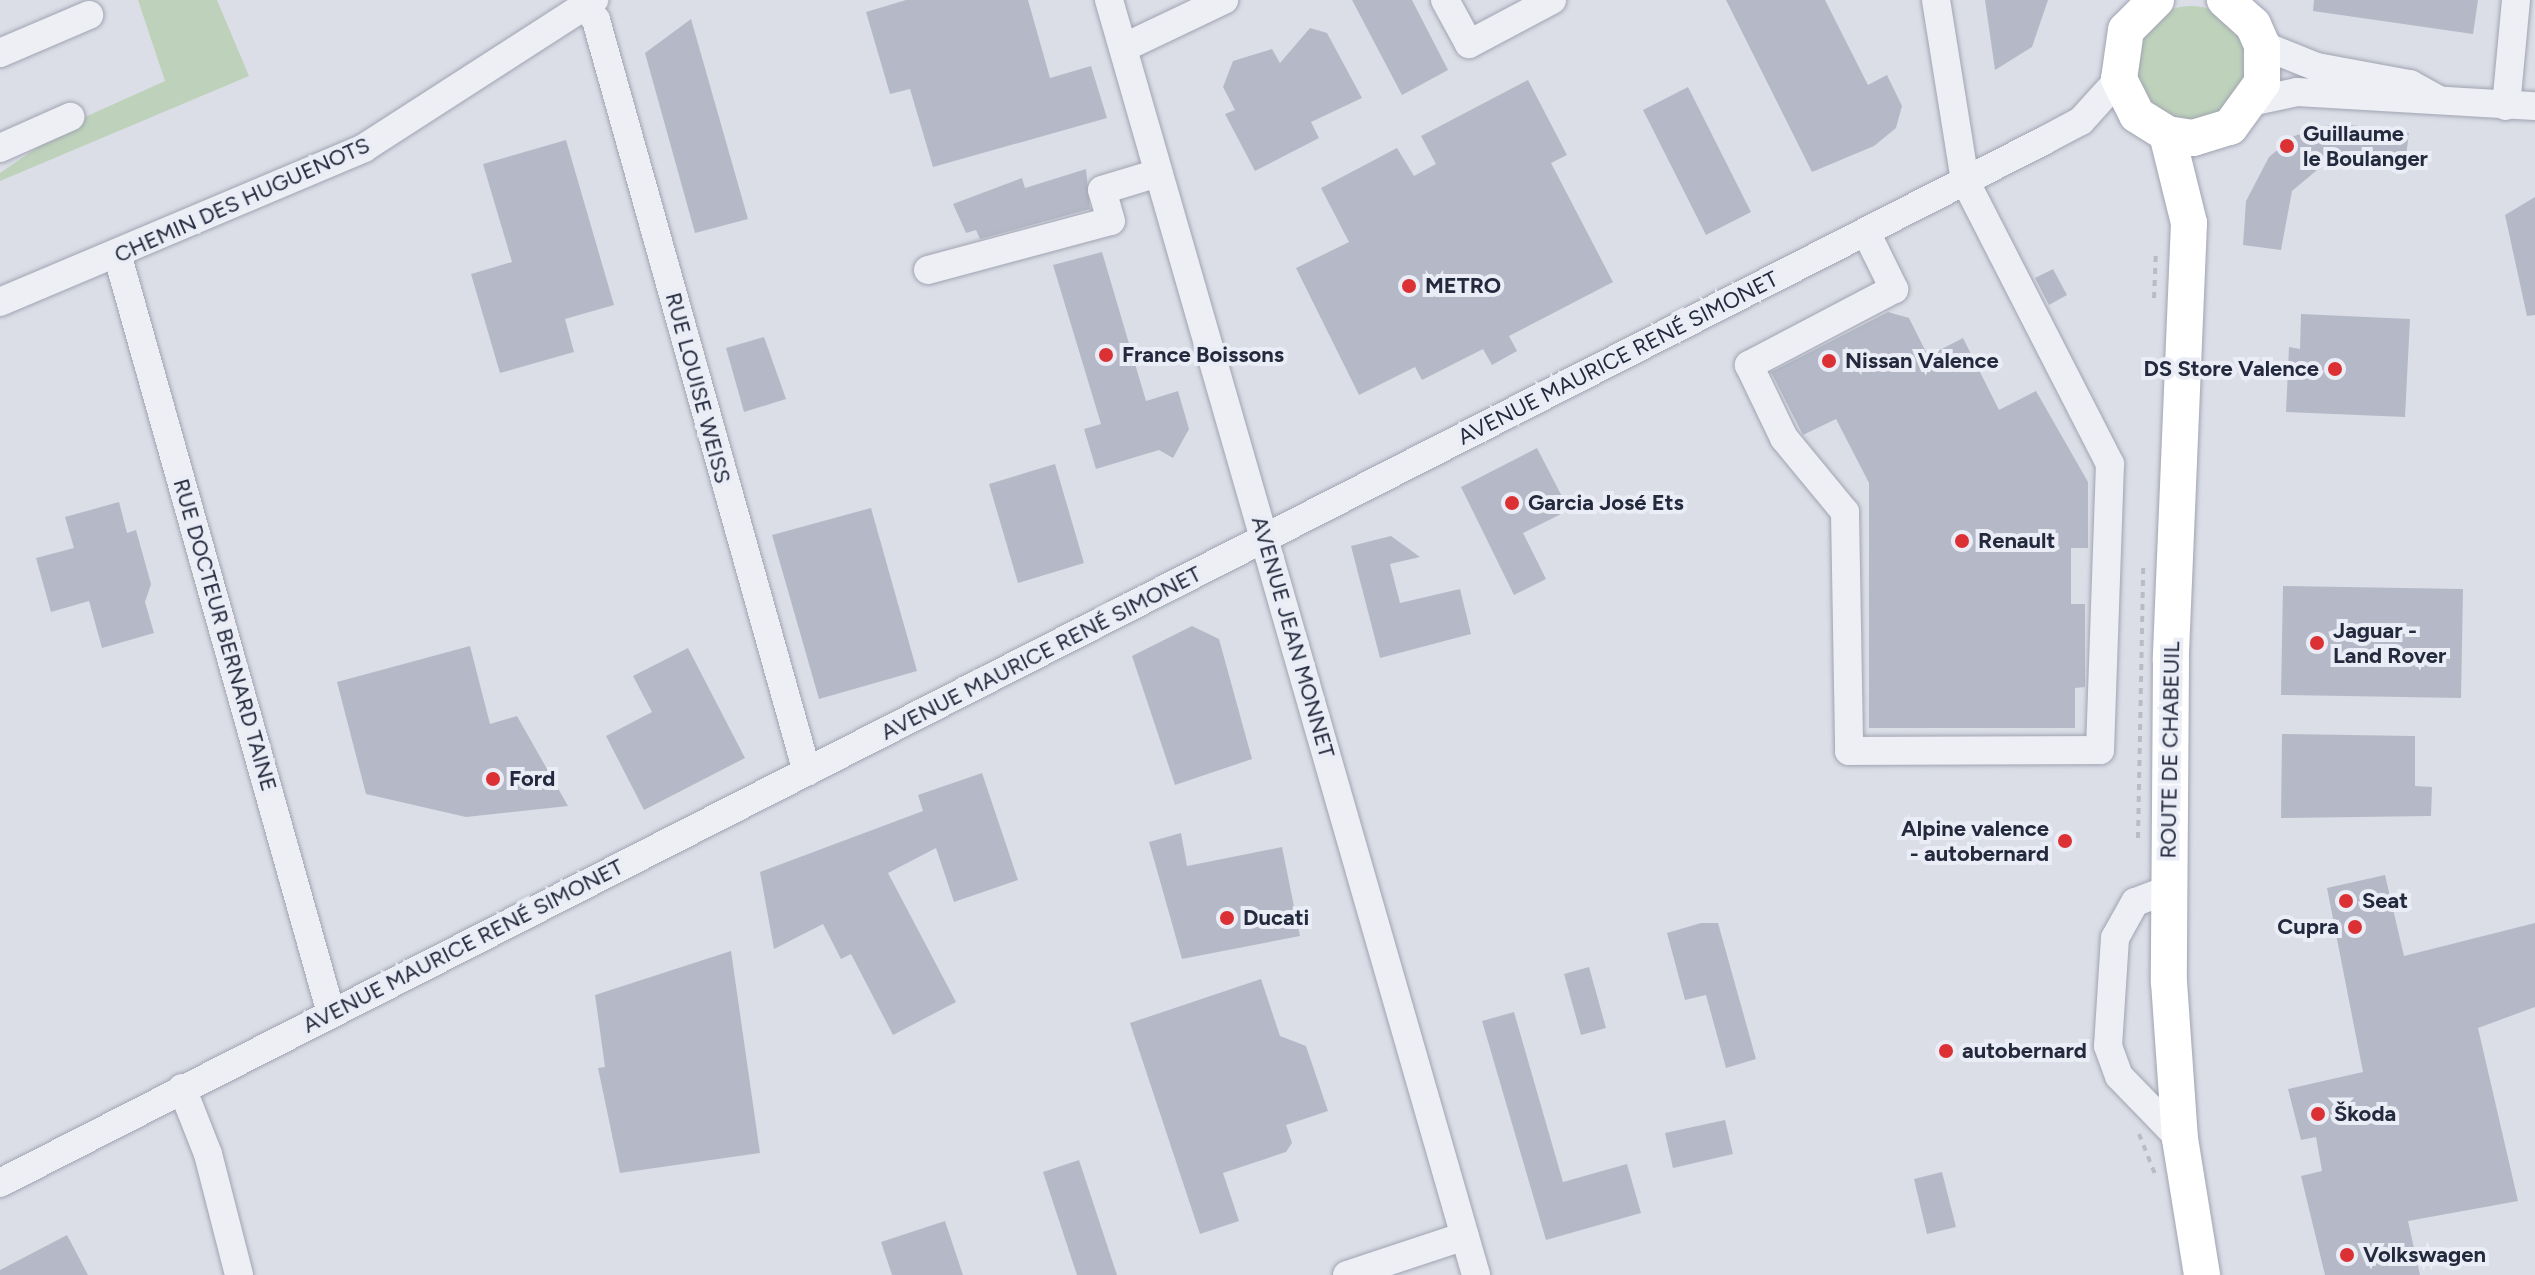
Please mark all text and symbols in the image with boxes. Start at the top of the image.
place label: Guillaume le Boulanger [2303,120,2428,172]
street label: CHEMIN DES HUGUENOTS [110,132,374,268]
marker: Guillaume le Boulanger [2278,137,2296,155]
street label: AVENUE MAURICE RENÉ SIMONET [1453,265,1783,451]
place label: METRO [1425,273,1501,299]
marker: METRO [1400,277,1418,295]
street label: RUE LOUISE WEISS [660,290,736,486]
place label: France Boissons [1122,342,1284,368]
marker: France Boissons [1097,346,1115,364]
place label: Nissan Valence [1845,348,1999,374]
marker: Nissan Valence [1820,352,1838,370]
place label: DS Store Valence [2143,356,2319,382]
marker: DS Store Valence [2326,360,2344,378]
street label: RUE DOCTEUR BERNARD TAINE [168,476,282,794]
place label: Garcia José Ets [1528,490,1684,516]
marker: Garcia José Ets [1503,494,1521,512]
street label: AVENUE JEAN MONNET [1246,513,1340,761]
place label: Renault [1978,528,2055,554]
marker: Renault [1953,532,1971,550]
street label: AVENUE MAURICE RENÉ SIMONET [876,560,1206,746]
place label: Jaguar - Land Rover [2333,617,2446,668]
marker: Jaguar - Land Rover [2308,634,2326,652]
street label: ROUTE DE CHABEUIL [2155,641,2185,859]
place label: Ford [509,766,555,792]
marker: Ford [484,770,502,788]
place label: Alpine valence - autobernard [1901,815,2049,866]
marker: Alpine valence - autobernard [2056,832,2074,850]
street label: AVENUE MAURICE RENÉ SIMONET [298,853,628,1039]
place label: Seat [2362,888,2408,914]
marker: Seat [2337,892,2355,910]
place label: Ducati [1243,905,1309,931]
marker: Ducati [1218,909,1236,927]
place label: Cupra [2277,914,2339,940]
marker: Cupra [2346,918,2364,936]
place label: autobernard [1962,1038,2087,1064]
marker: autobernard [1937,1042,1955,1060]
place label: Škoda [2334,1101,2396,1127]
marker: Škoda [2309,1105,2327,1123]
place label: Volkswagen [2363,1242,2486,1268]
marker: Volkswagen [2338,1246,2356,1264]

